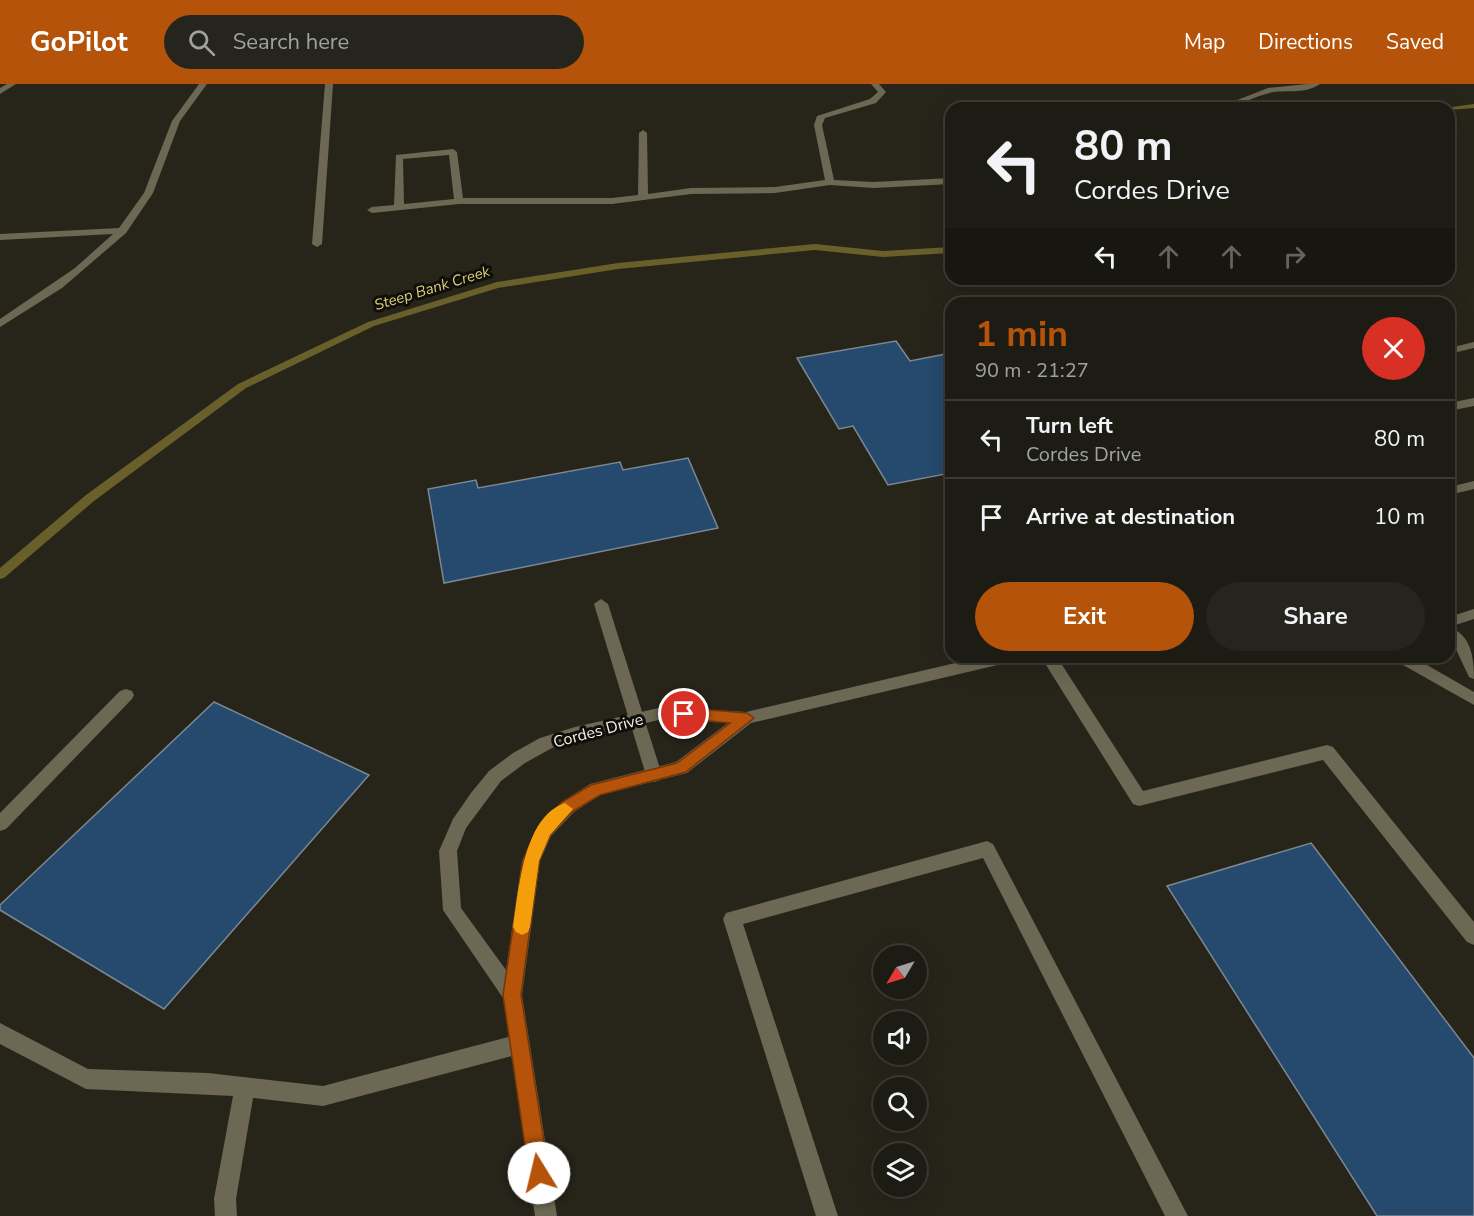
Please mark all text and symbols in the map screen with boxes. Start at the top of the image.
search box [164,15,584,69]
text: GoPilot [30,23,128,61]
icon: search [185,26,218,59]
text: Search here [233,27,349,57]
text: Map [1184,28,1225,56]
text: Directions [1258,28,1353,56]
text: Saved [1386,28,1444,56]
text: 80 m [1074,118,1173,175]
icon: left [975,126,1053,204]
text: Cordes Drive [1074,172,1230,209]
icon: left [1089,240,1122,273]
icon: ahead [1152,240,1185,273]
icon: ahead [1215,240,1248,273]
icon: right [1278,240,1311,273]
water label: Steep Bank Creek [372,261,493,315]
text: 1 min [975,310,1068,359]
button: close [1362,317,1425,380]
text: 90 m · 21:27 [975,357,1089,384]
text: Turn left [1026,411,1113,441]
icon: left [975,423,1008,456]
text: 80 m [1374,424,1425,454]
text: Cordes Drive [1026,441,1141,468]
icon: arrive [975,501,1008,534]
text: Arrive at destination [1026,502,1235,532]
text: 10 m [1374,502,1425,532]
button: Exit [975,582,1194,651]
button: Share [1206,582,1425,651]
pin [658,688,709,739]
icon: arrive [667,697,700,730]
street label: Cordes Drive [551,708,646,754]
north arrow [873,945,927,999]
map controls [873,945,927,1197]
button: sound [873,1011,927,1065]
button: search [873,1077,927,1131]
position arrow [507,1141,571,1205]
button: layers [873,1143,927,1197]

